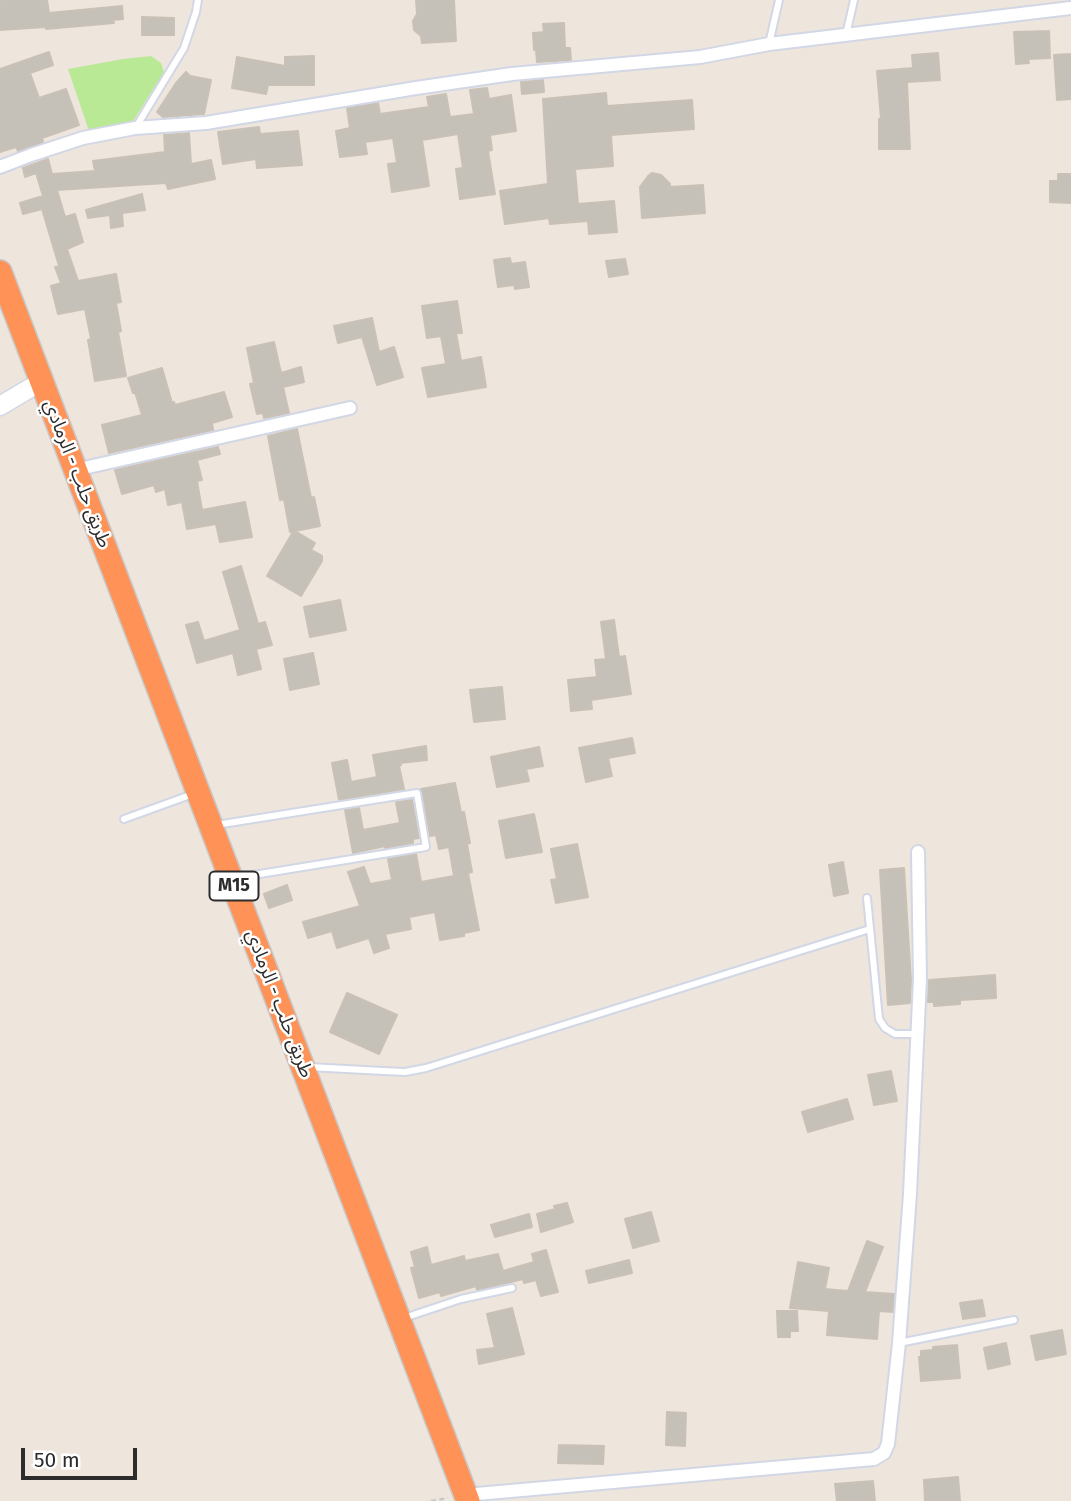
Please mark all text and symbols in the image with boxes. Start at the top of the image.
street label: طريق حلب - الرمادي [38,397,116,551]
road number: M15 [210,872,258,900]
street label: طريق حلب - الرمادي [240,927,318,1081]
scale bar [24,1434,140,1478]
text: 50 m [34,1447,80,1473]

